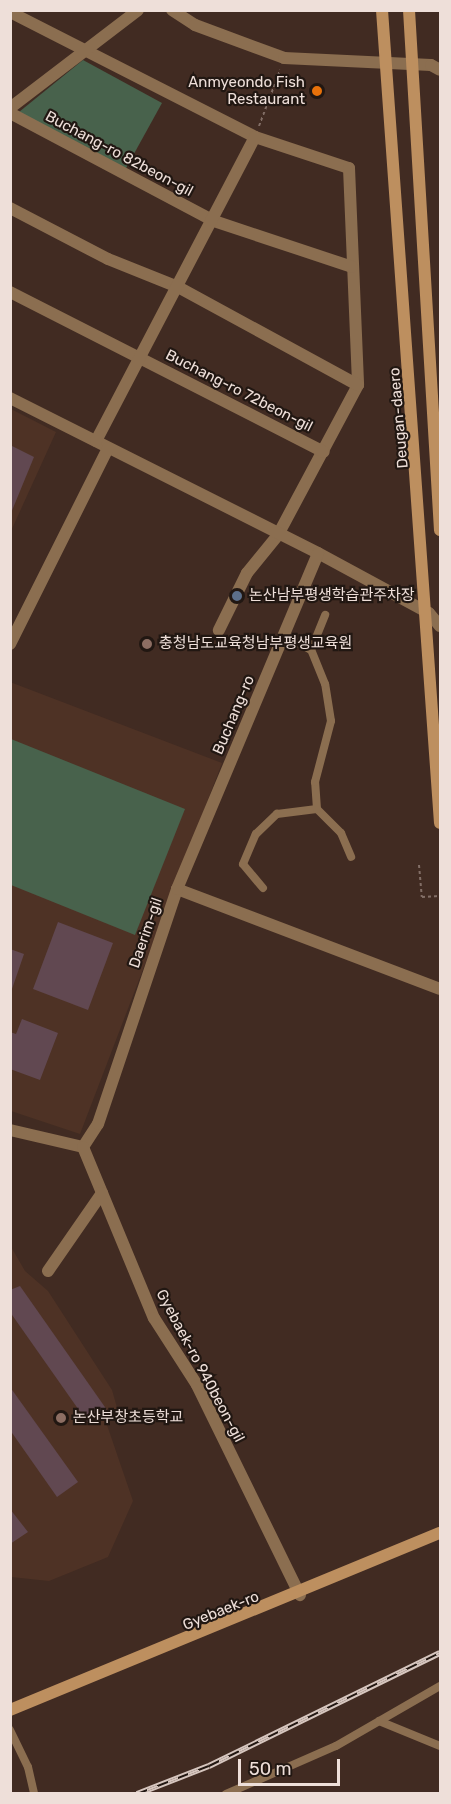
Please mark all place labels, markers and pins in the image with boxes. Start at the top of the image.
place label: Anmyeondo Fish Restaurant [188,73,305,108]
marker: Anmyeondo Fish Restaurant [310,84,324,98]
place label: 논산남부평생학습관주차장 [249,587,415,605]
marker: 논산남부평생학습관주차장 [230,589,244,603]
place label: 충청남도교육청남부평생교육원 [159,635,352,653]
marker: 충청남도교육청남부평생교육원 [140,637,154,651]
place label: 논산부창초등학교 [73,1409,183,1427]
marker: 논산부창초등학교 [54,1411,68,1425]

